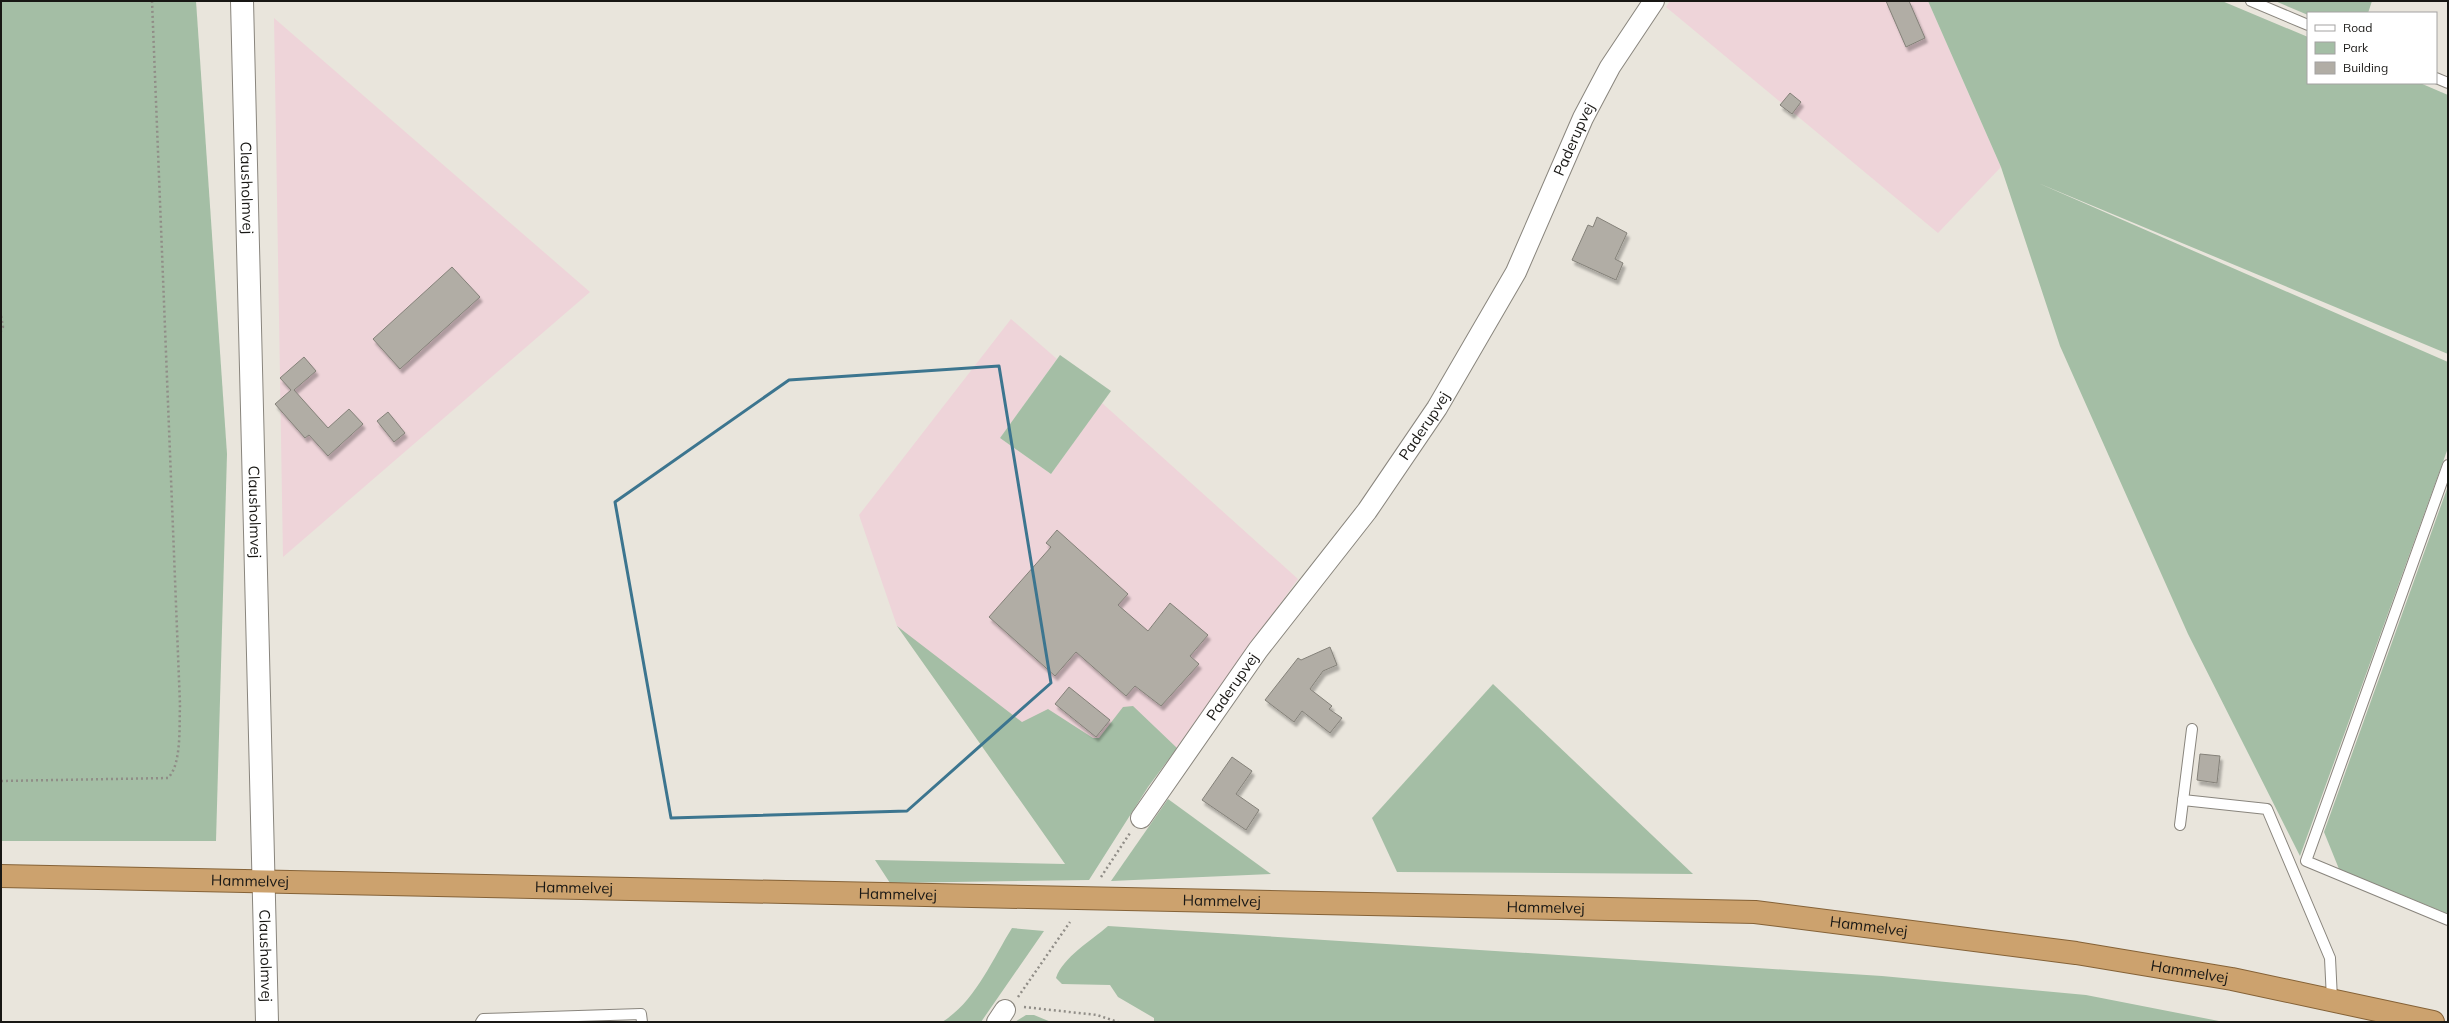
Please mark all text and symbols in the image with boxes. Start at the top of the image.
legend [2307,12,2437,84]
text: Road [2343,20,2372,35]
text: Park [2343,40,2369,55]
text: Building [2343,60,2388,75]
street label: Paderupvej [1549,99,1598,179]
street label: Clausholmvej [236,141,258,234]
street label: Paderupvej [1394,388,1453,464]
street label: Clausholmvej [244,465,266,558]
street label: Paderupvej [1202,649,1262,724]
street label: Hammelvej [211,870,289,891]
street label: Hammelvej [535,877,613,898]
street label: Hammelvej [859,884,937,904]
street label: Hammelvej [1182,890,1261,911]
street label: Hammelvej [1506,897,1585,918]
street label: Clausholmvej [255,909,277,1002]
street label: Hammelvej [1829,912,1909,940]
street label: Hammelvej [2149,956,2230,987]

